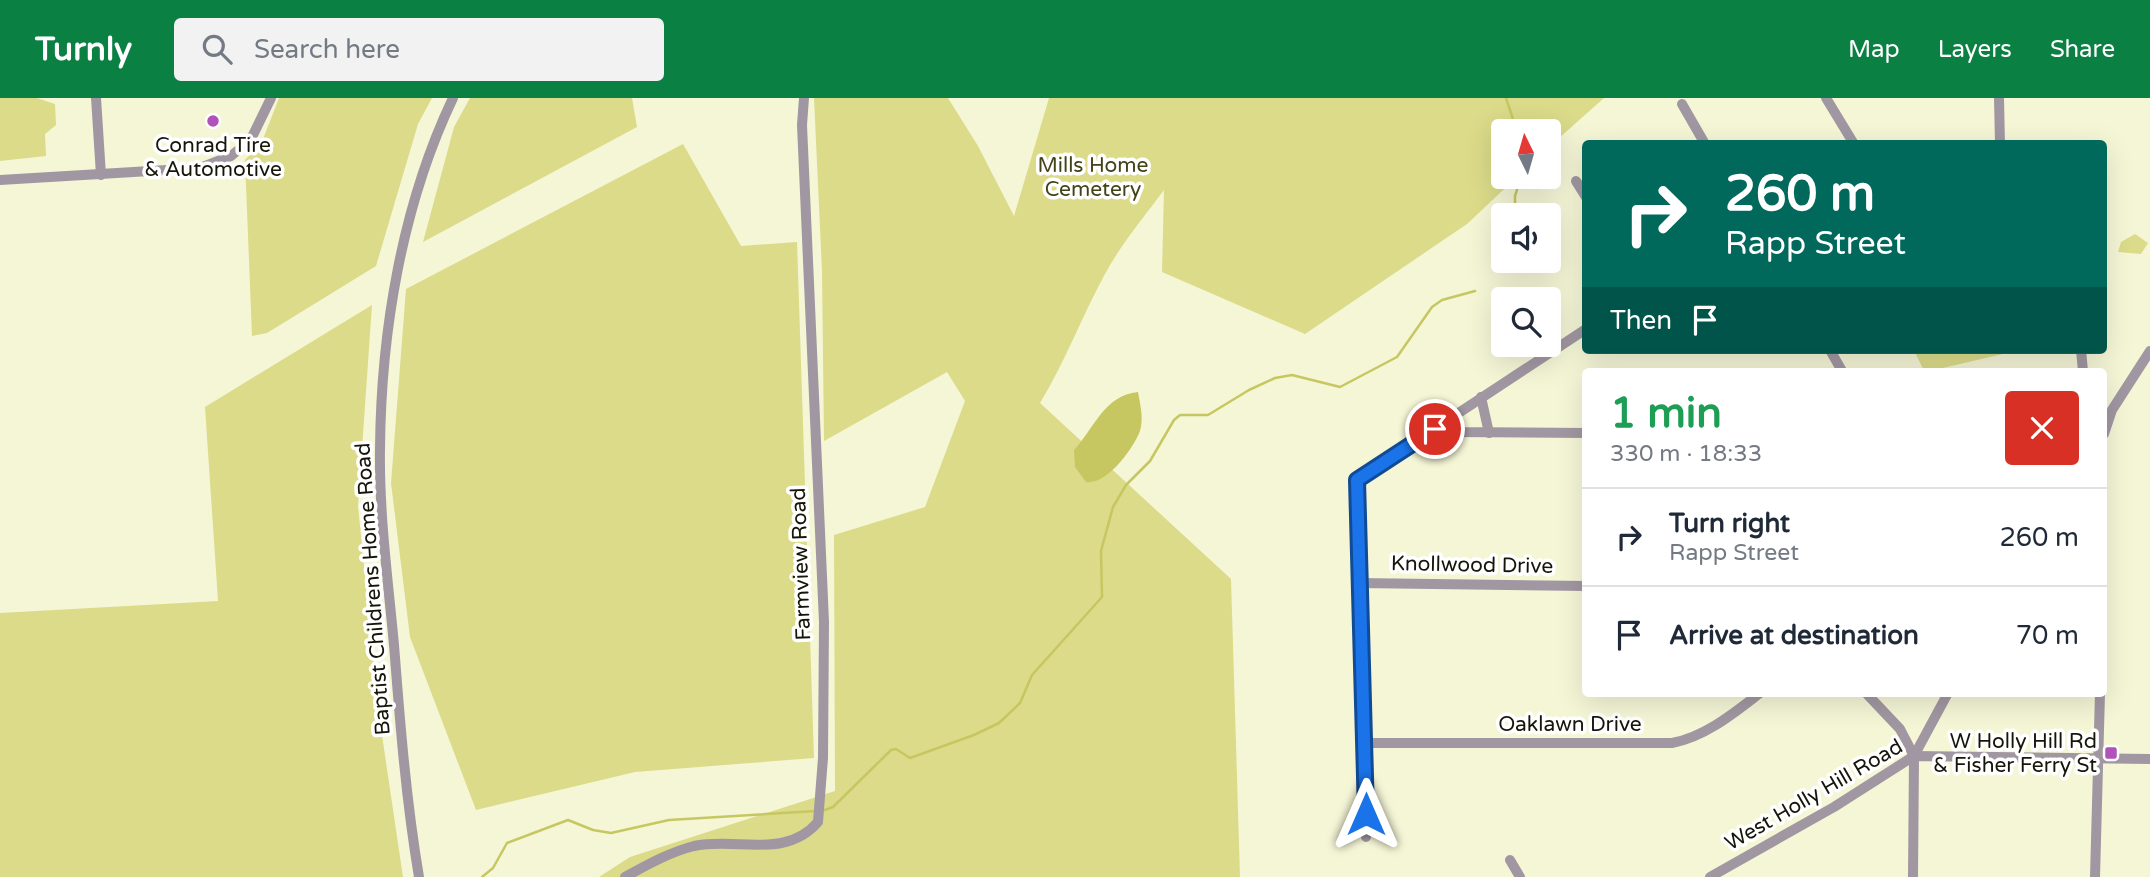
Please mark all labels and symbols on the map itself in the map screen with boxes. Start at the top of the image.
marker: Conrad Tire & Automotive [205,113,221,129]
north arrow [1491,119,1561,189]
place label: Conrad Tire & Automotive [144,133,282,182]
park label: Mills Home Cemetery [1038,153,1149,202]
pin [1405,399,1465,459]
street label: Baptist Childrens Home Road [350,442,396,736]
street label: Farmview Road [786,487,816,641]
street label: Knollwood Drive [1391,551,1554,579]
street label: Oaklawn Drive [1498,712,1642,737]
place label: W Holly Hill Rd & Fisher Ferry St [1933,729,2097,778]
street label: West Holly Hill Road [1721,734,1907,856]
marker: W Holly Hill Rd & Fisher Ferry St [2103,745,2119,761]
position arrow [1329,777,1403,851]

